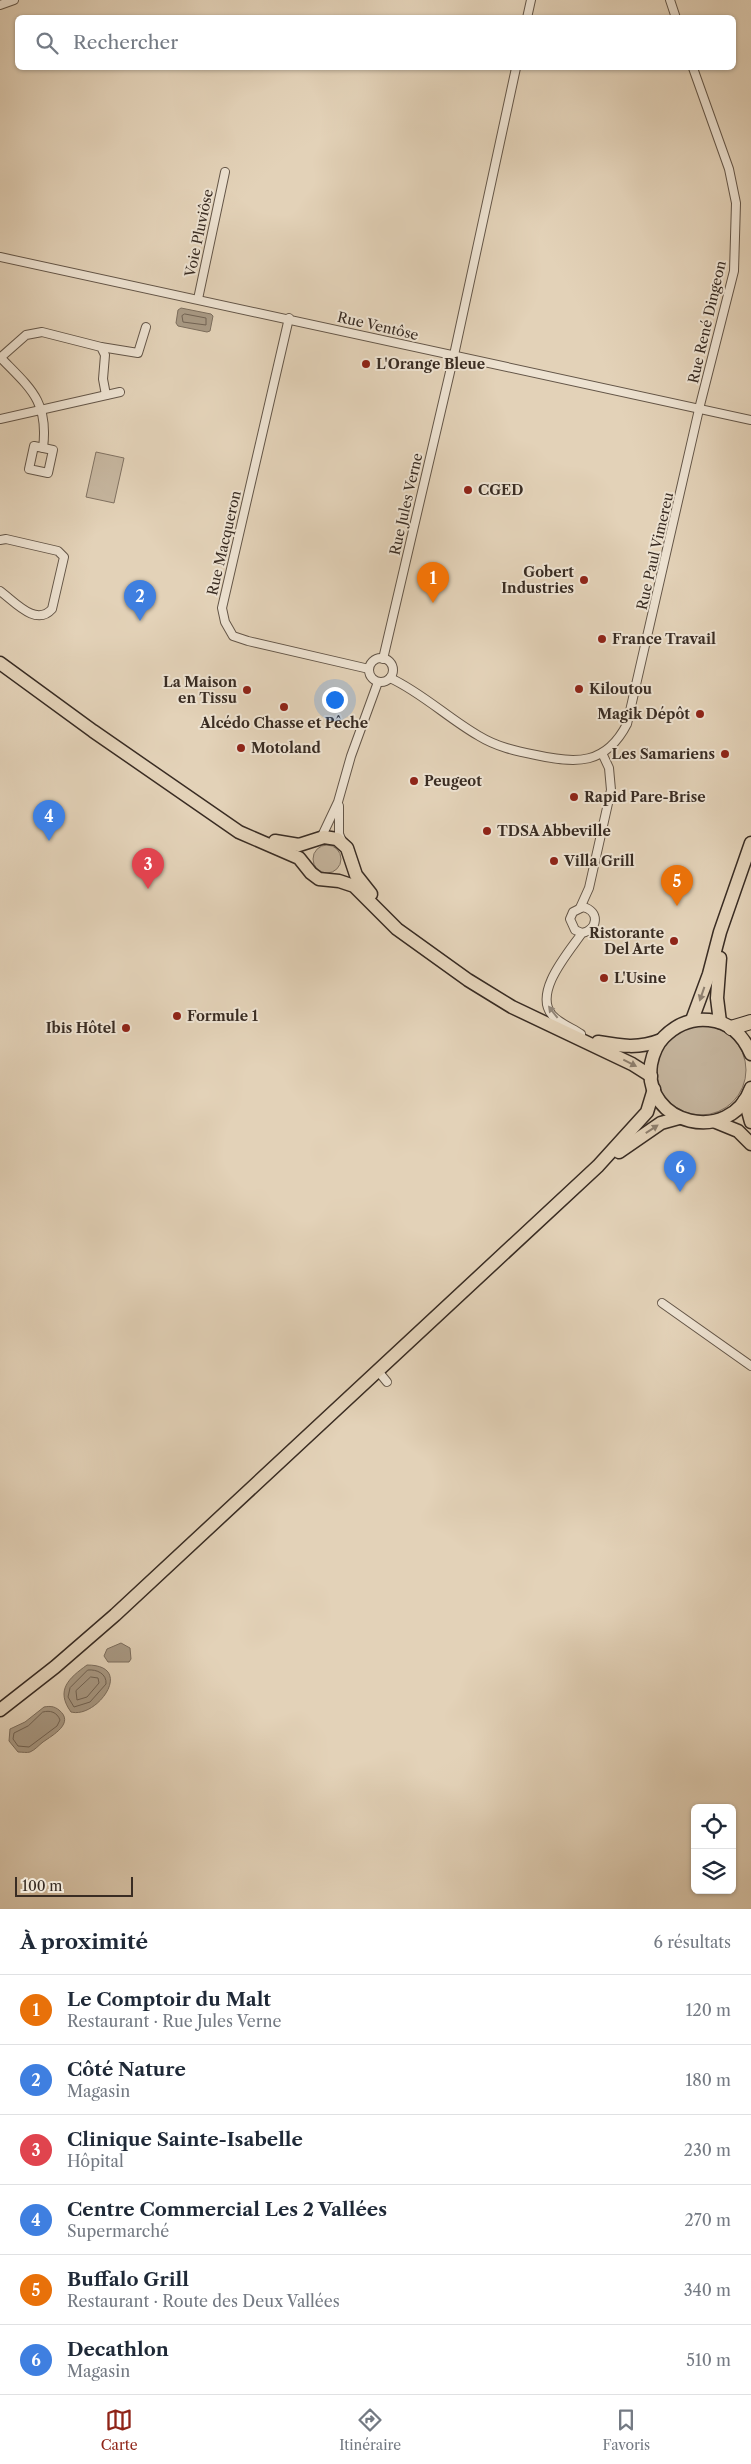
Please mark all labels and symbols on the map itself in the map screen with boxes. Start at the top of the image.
street label: Voie Pluviôse [181,187,217,280]
street label: Rue René Dingeon [684,259,730,385]
street label: Rue Ventôse [336,308,421,344]
place label: L'Orange Bleue [376,355,485,373]
marker: L'Orange Bleue [360,358,372,370]
street label: Rue Jules Verne [385,451,427,557]
place label: CGED [478,481,523,499]
marker: CGED [462,484,474,496]
street label: Rue Macqueron [203,489,245,597]
street label: Rue Paul Vimereu [633,490,677,612]
pin: 1 [417,562,449,603]
place label: Gobert Industries [501,563,574,597]
marker: Gobert Industries [578,574,590,586]
pin: 2 [124,580,156,621]
place label: France Travail [612,630,716,648]
marker: France Travail [596,633,608,645]
place label: La Maison en Tissu [163,673,237,707]
place label: Kiloutou [589,680,652,698]
marker: Kiloutou [573,683,585,695]
marker: La Maison en Tissu [241,684,253,696]
your location [322,687,348,713]
marker: Alcédo Chasse et Pêche [278,701,290,713]
place label: Magik Dépôt [597,705,690,723]
marker: Magik Dépôt [694,708,706,720]
place label: Alcédo Chasse et Pêche [199,714,368,732]
place label: Motoland [251,739,322,757]
marker: Motoland [235,742,247,754]
place label: Les Samariens [612,745,715,763]
marker: Les Samariens [719,748,731,760]
place label: Peugeot [424,772,482,790]
marker: Peugeot [408,775,420,787]
place label: Rapid Pare-Brise [584,788,706,806]
marker: Rapid Pare-Brise [568,791,580,803]
pin: 4 [33,800,65,841]
place label: TDSA Abbeville [497,822,611,840]
marker: TDSA Abbeville [481,825,493,837]
pin: 3 [132,848,164,889]
place label: Villa Grill [563,852,635,870]
marker: Villa Grill [548,855,560,867]
pin: 5 [661,865,693,906]
place label: Ristorante Del Arte [589,924,664,958]
marker: Ristorante Del Arte [668,935,680,947]
place label: L'Usine [614,969,666,987]
marker: L'Usine [598,972,610,984]
one-way arrow [698,987,706,1002]
one-way arrow [547,1006,558,1019]
place label: Formule 1 [187,1007,259,1025]
marker: Formule 1 [171,1010,183,1022]
place label: Ibis Hôtel [46,1019,116,1037]
marker: Ibis Hôtel [120,1022,132,1034]
one-way arrow [623,1059,637,1067]
one-way arrow [645,1124,658,1134]
pin: 6 [664,1151,696,1192]
scale bar [15,1874,132,1897]

